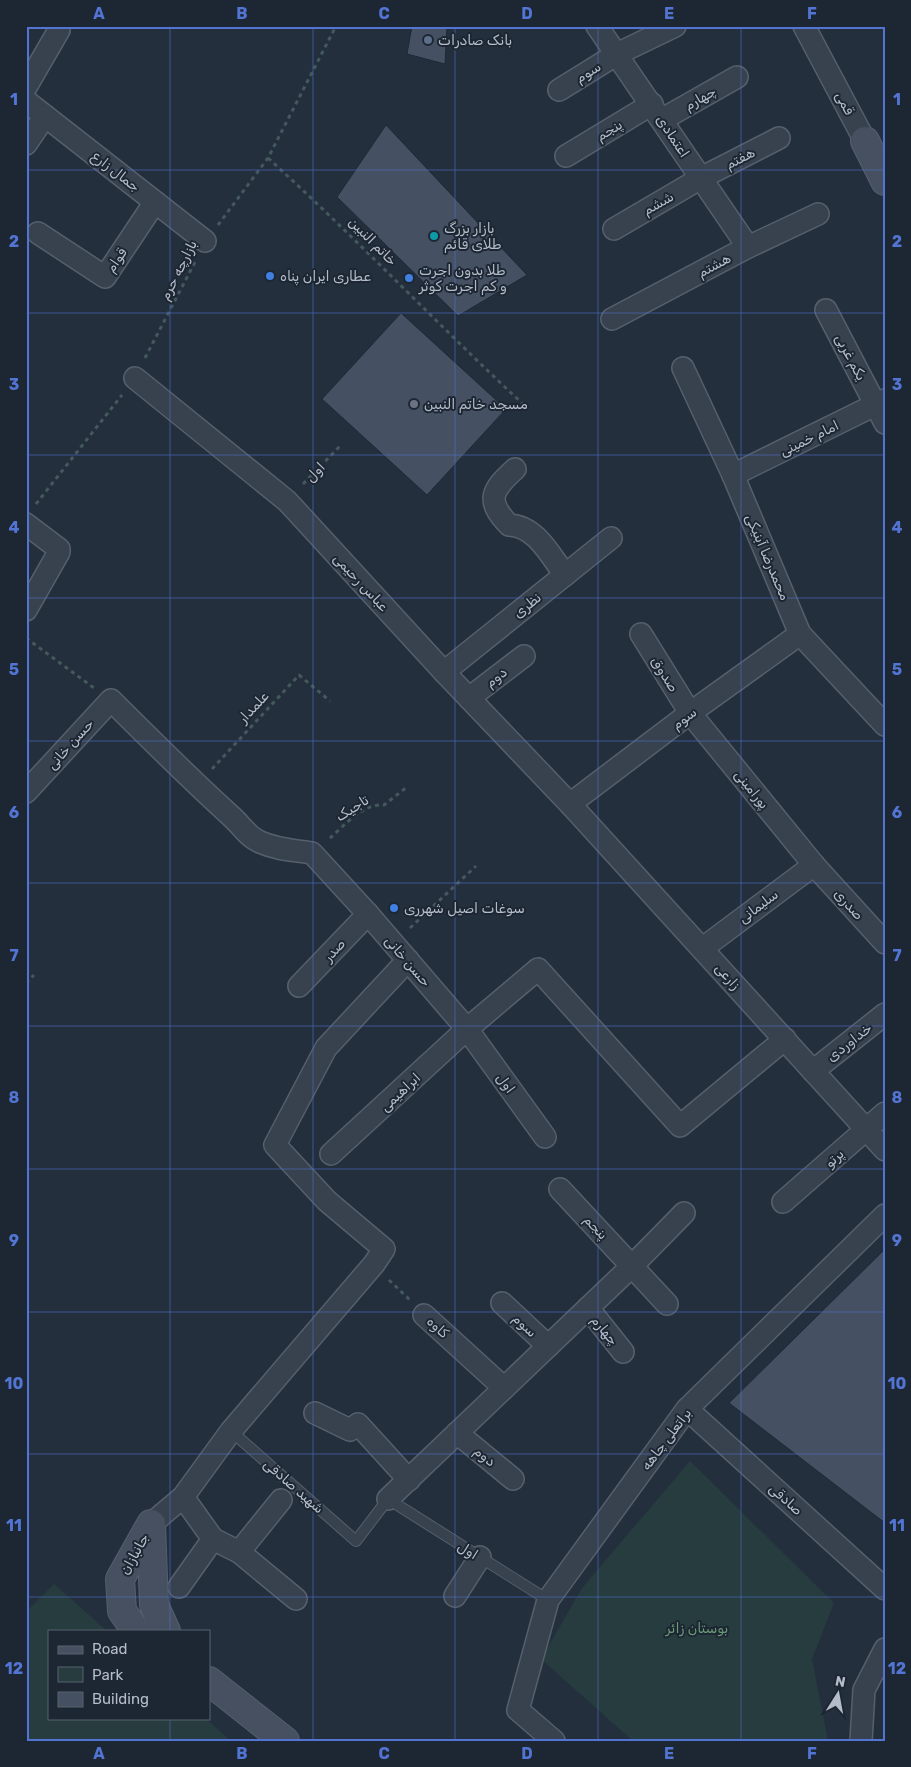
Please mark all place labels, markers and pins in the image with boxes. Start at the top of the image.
place label: بانک صادرات [438,32,512,49]
marker: بانک صادرات [422,34,434,46]
place label: بازار بزرگ طلای قائم [444,220,502,253]
marker: بازار بزرگ طلای قائم [428,230,440,242]
place label: طلا بدون اجرت و كم اجرت كوثر [418,262,507,295]
place label: عطاری ایران پناه [280,268,371,286]
marker: عطاری ایران پناه [264,270,276,282]
marker: طلا بدون اجرت و كم اجرت كوثر [403,272,415,284]
place label: مسجد خاتم النبین [424,396,528,413]
marker: مسجد خاتم النبین [408,398,420,410]
place label: سوغات اصیل شهرری [404,900,525,917]
marker: سوغات اصیل شهرری [388,902,400,914]

